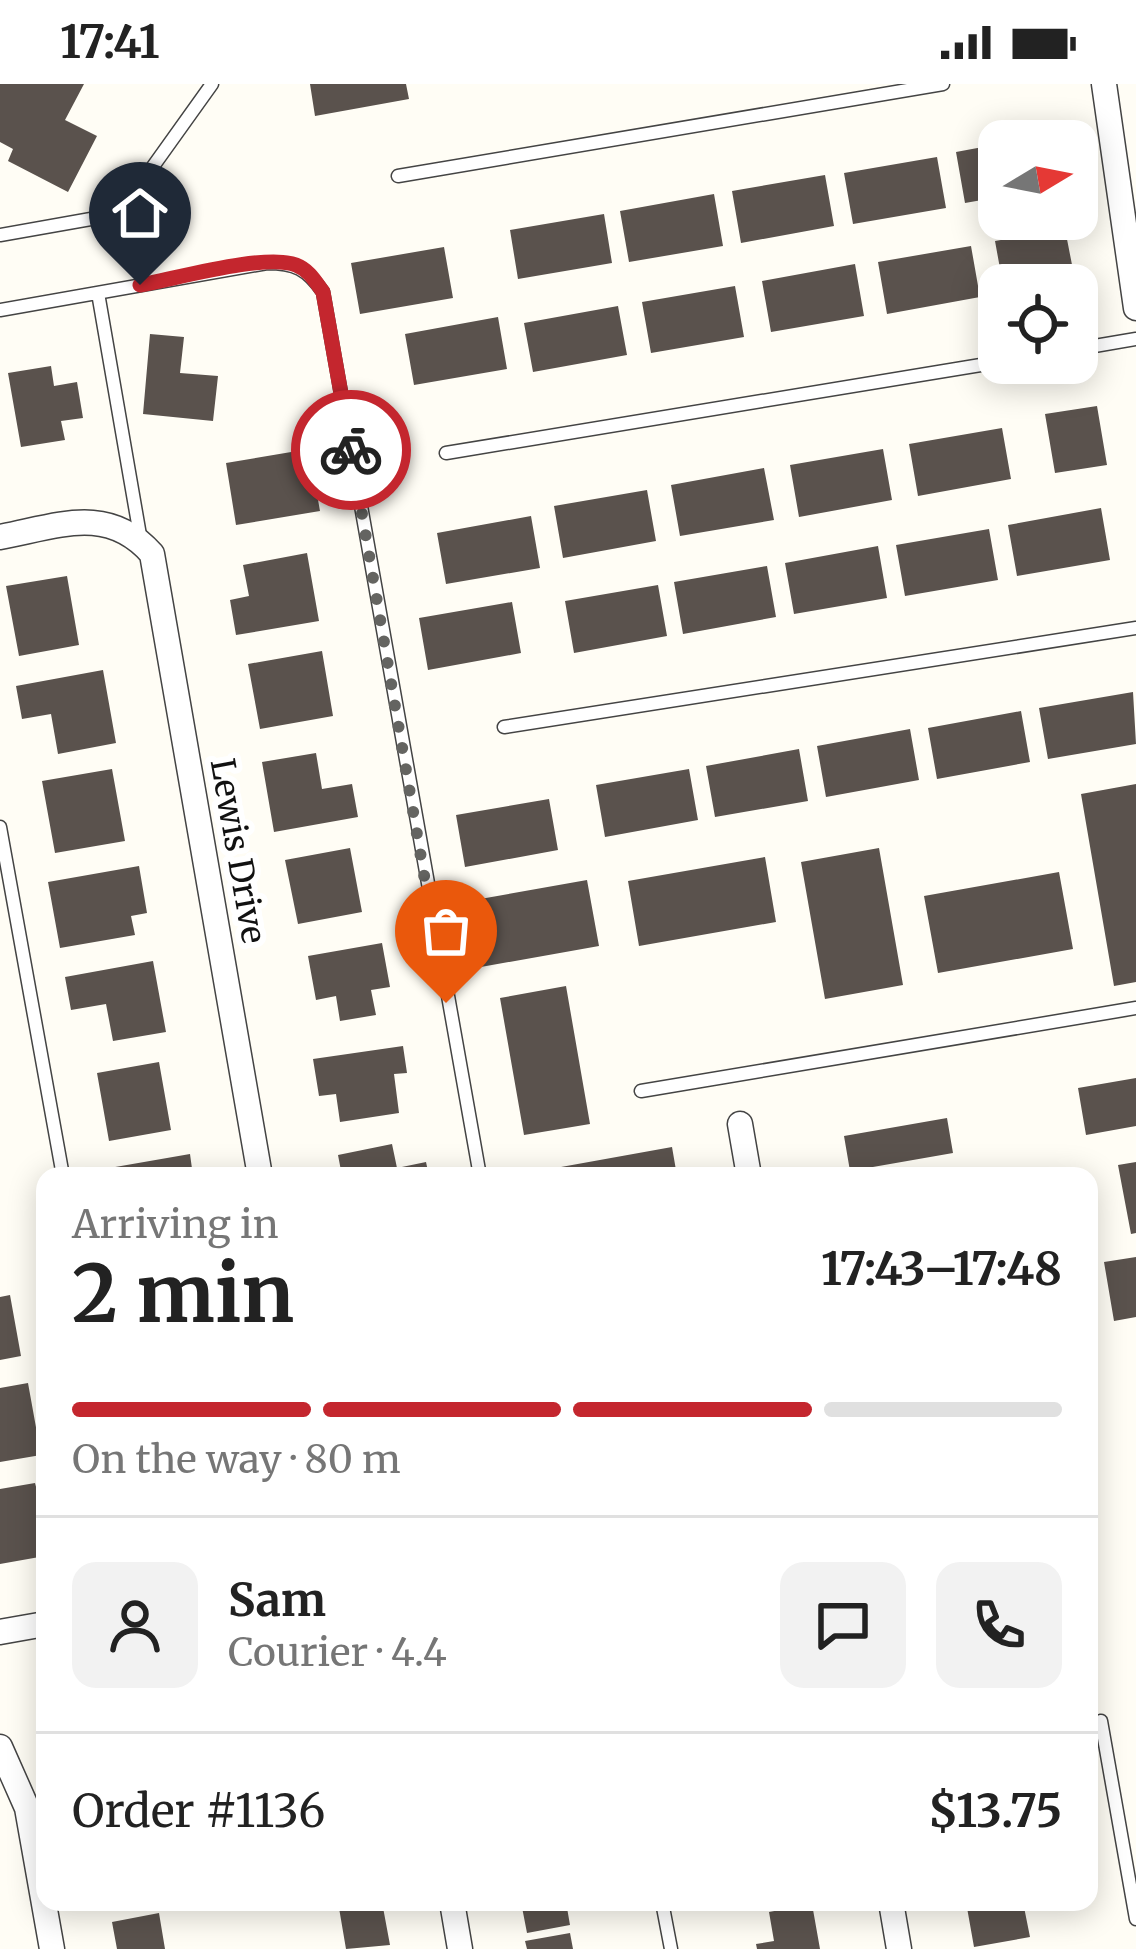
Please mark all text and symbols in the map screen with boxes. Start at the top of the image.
text: 17:41 [60,14,160,70]
north arrow [978,120,1098,240]
map controls [978,120,1098,384]
pin [89,162,191,285]
icon: home [107,180,173,246]
button: locate [978,264,1098,384]
courier [291,390,411,510]
icon: bike [318,417,384,483]
street label: Lewis Drive [202,755,274,947]
pin [395,880,497,1003]
icon: bag [413,898,479,964]
text: Arriving in [72,1200,279,1249]
text: 17:43–17:48 [821,1241,1062,1297]
text: 2 min [72,1245,294,1343]
text: On the way · 80 m [72,1435,401,1484]
button: person [72,1562,198,1688]
button: chat [780,1562,906,1688]
button: phone [936,1562,1062,1688]
text: Sam [228,1572,326,1628]
text: Courier · 4.4 [228,1628,447,1677]
text: Order #1136 [72,1783,325,1839]
text: $13.75 [928,1783,1062,1839]

